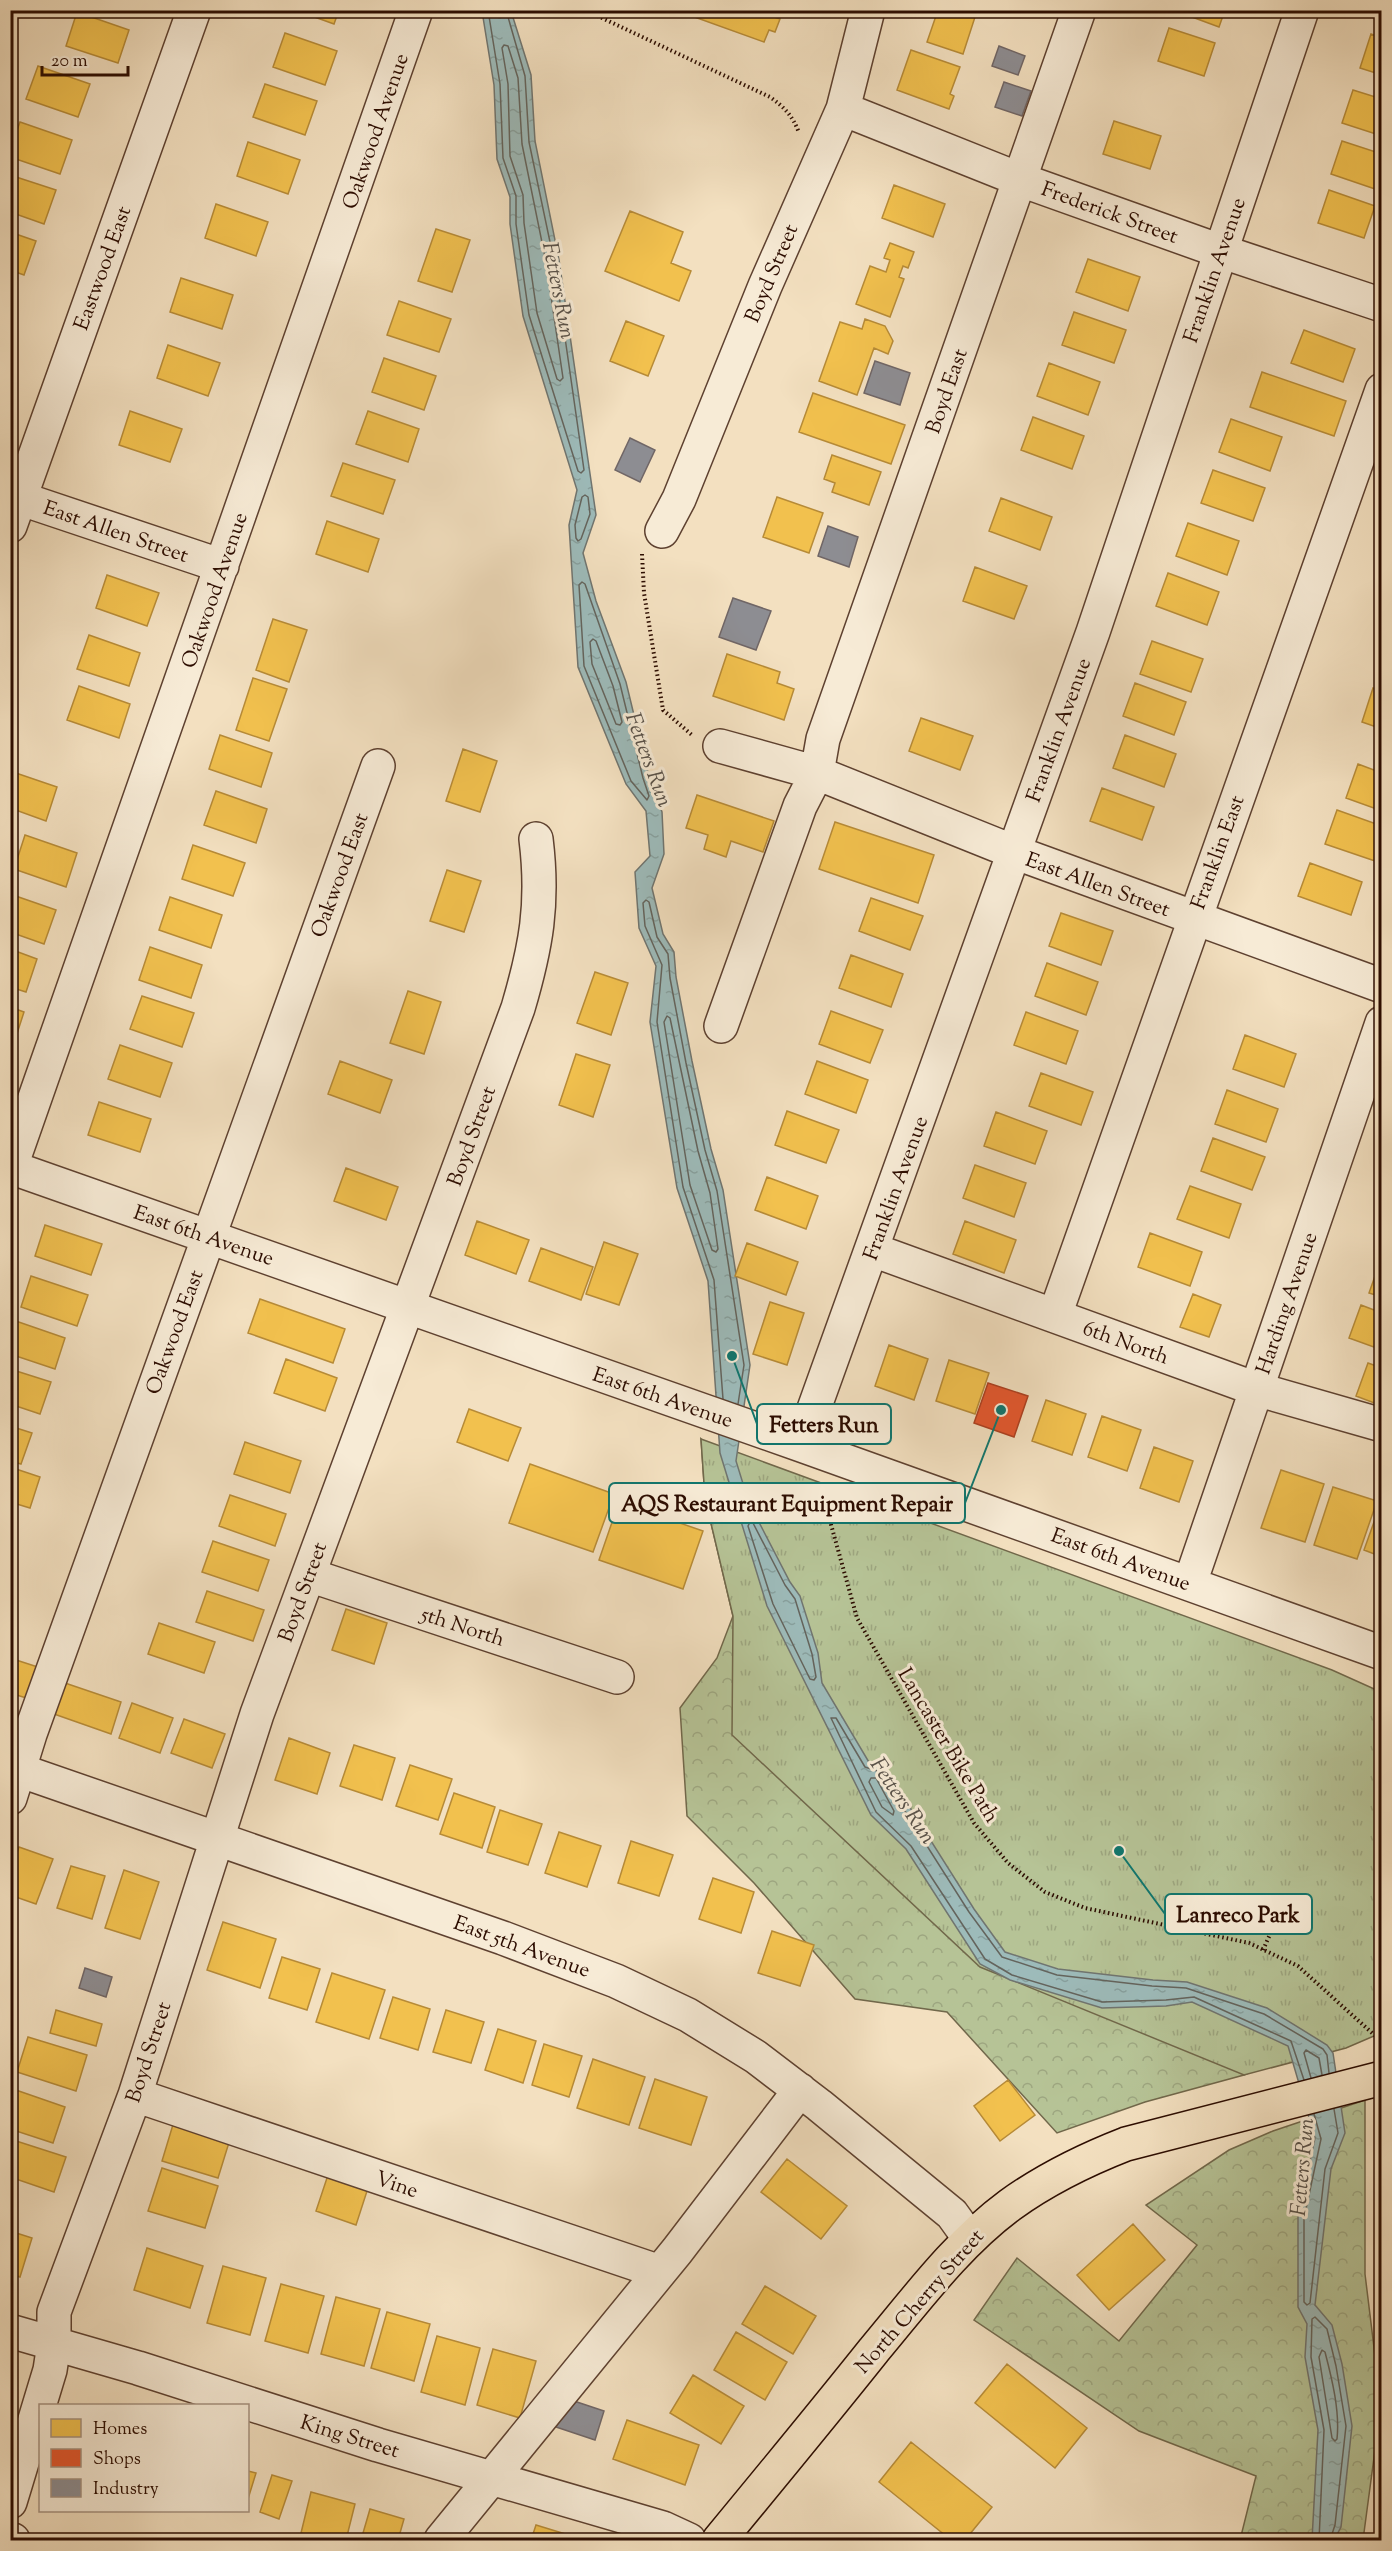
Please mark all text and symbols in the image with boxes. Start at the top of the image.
scale bar [42,39,128,77]
text: 20 m [51,49,88,75]
street label: Oakwood Avenue [336,50,418,214]
street label: Frederick Street [1037,175,1182,253]
street label: Franklin Avenue [1177,194,1255,347]
street label: Eastwood East [68,202,140,335]
street label: Boyd Street [739,220,807,328]
water label: Fetters Run [532,239,582,342]
street label: Boyd East [919,345,976,438]
street label: East Allen Street [39,494,192,572]
street label: Oakwood Avenue [175,509,257,673]
street label: Franklin Avenue [1020,654,1100,807]
water label: Fetters Run [615,708,679,812]
street label: Franklin East [1184,792,1253,914]
street label: Oakwood East [304,809,377,942]
street label: East Allen Street [1021,846,1174,926]
street label: Boyd Street [441,1082,505,1191]
street label: Franklin Avenue [857,1112,937,1265]
street label: East 6th Avenue [129,1199,278,1275]
street label: Harding Avenue [1249,1228,1326,1379]
street label: Oakwood East [139,1266,212,1399]
street label: 6th North [1078,1314,1173,1373]
street label: East 6th Avenue [588,1361,737,1437]
callout: Fetters Run [757,1404,891,1444]
text: Fetters Run [769,1411,879,1443]
callout: AQS Restaurant Equipment Repair [609,1483,965,1523]
text: AQS Restaurant Equipment Repair [621,1490,954,1522]
street label: East 6th Avenue [1046,1522,1194,1600]
street label: Boyd Street [272,1538,336,1647]
street label: 5th North [416,1600,508,1656]
street label: Lancaster Bike Path [889,1663,1006,1829]
water label: Fetters Run [861,1752,943,1852]
callout: Lanreco Park [1165,1894,1312,1934]
text: Lanreco Park [1176,1901,1300,1933]
street label: East 5th Avenue [449,1909,594,1987]
street label: Boyd Street [119,1998,180,2107]
water label: Fetters Run [1284,2116,1324,2218]
street label: Vine [371,2165,422,2207]
street label: North Cherry Street [849,2223,992,2381]
legend [39,2404,249,2512]
street label: King Street [296,2409,403,2467]
text: Homes [93,2417,147,2443]
text: Shops [93,2447,141,2473]
text: Industry [93,2477,159,2503]

